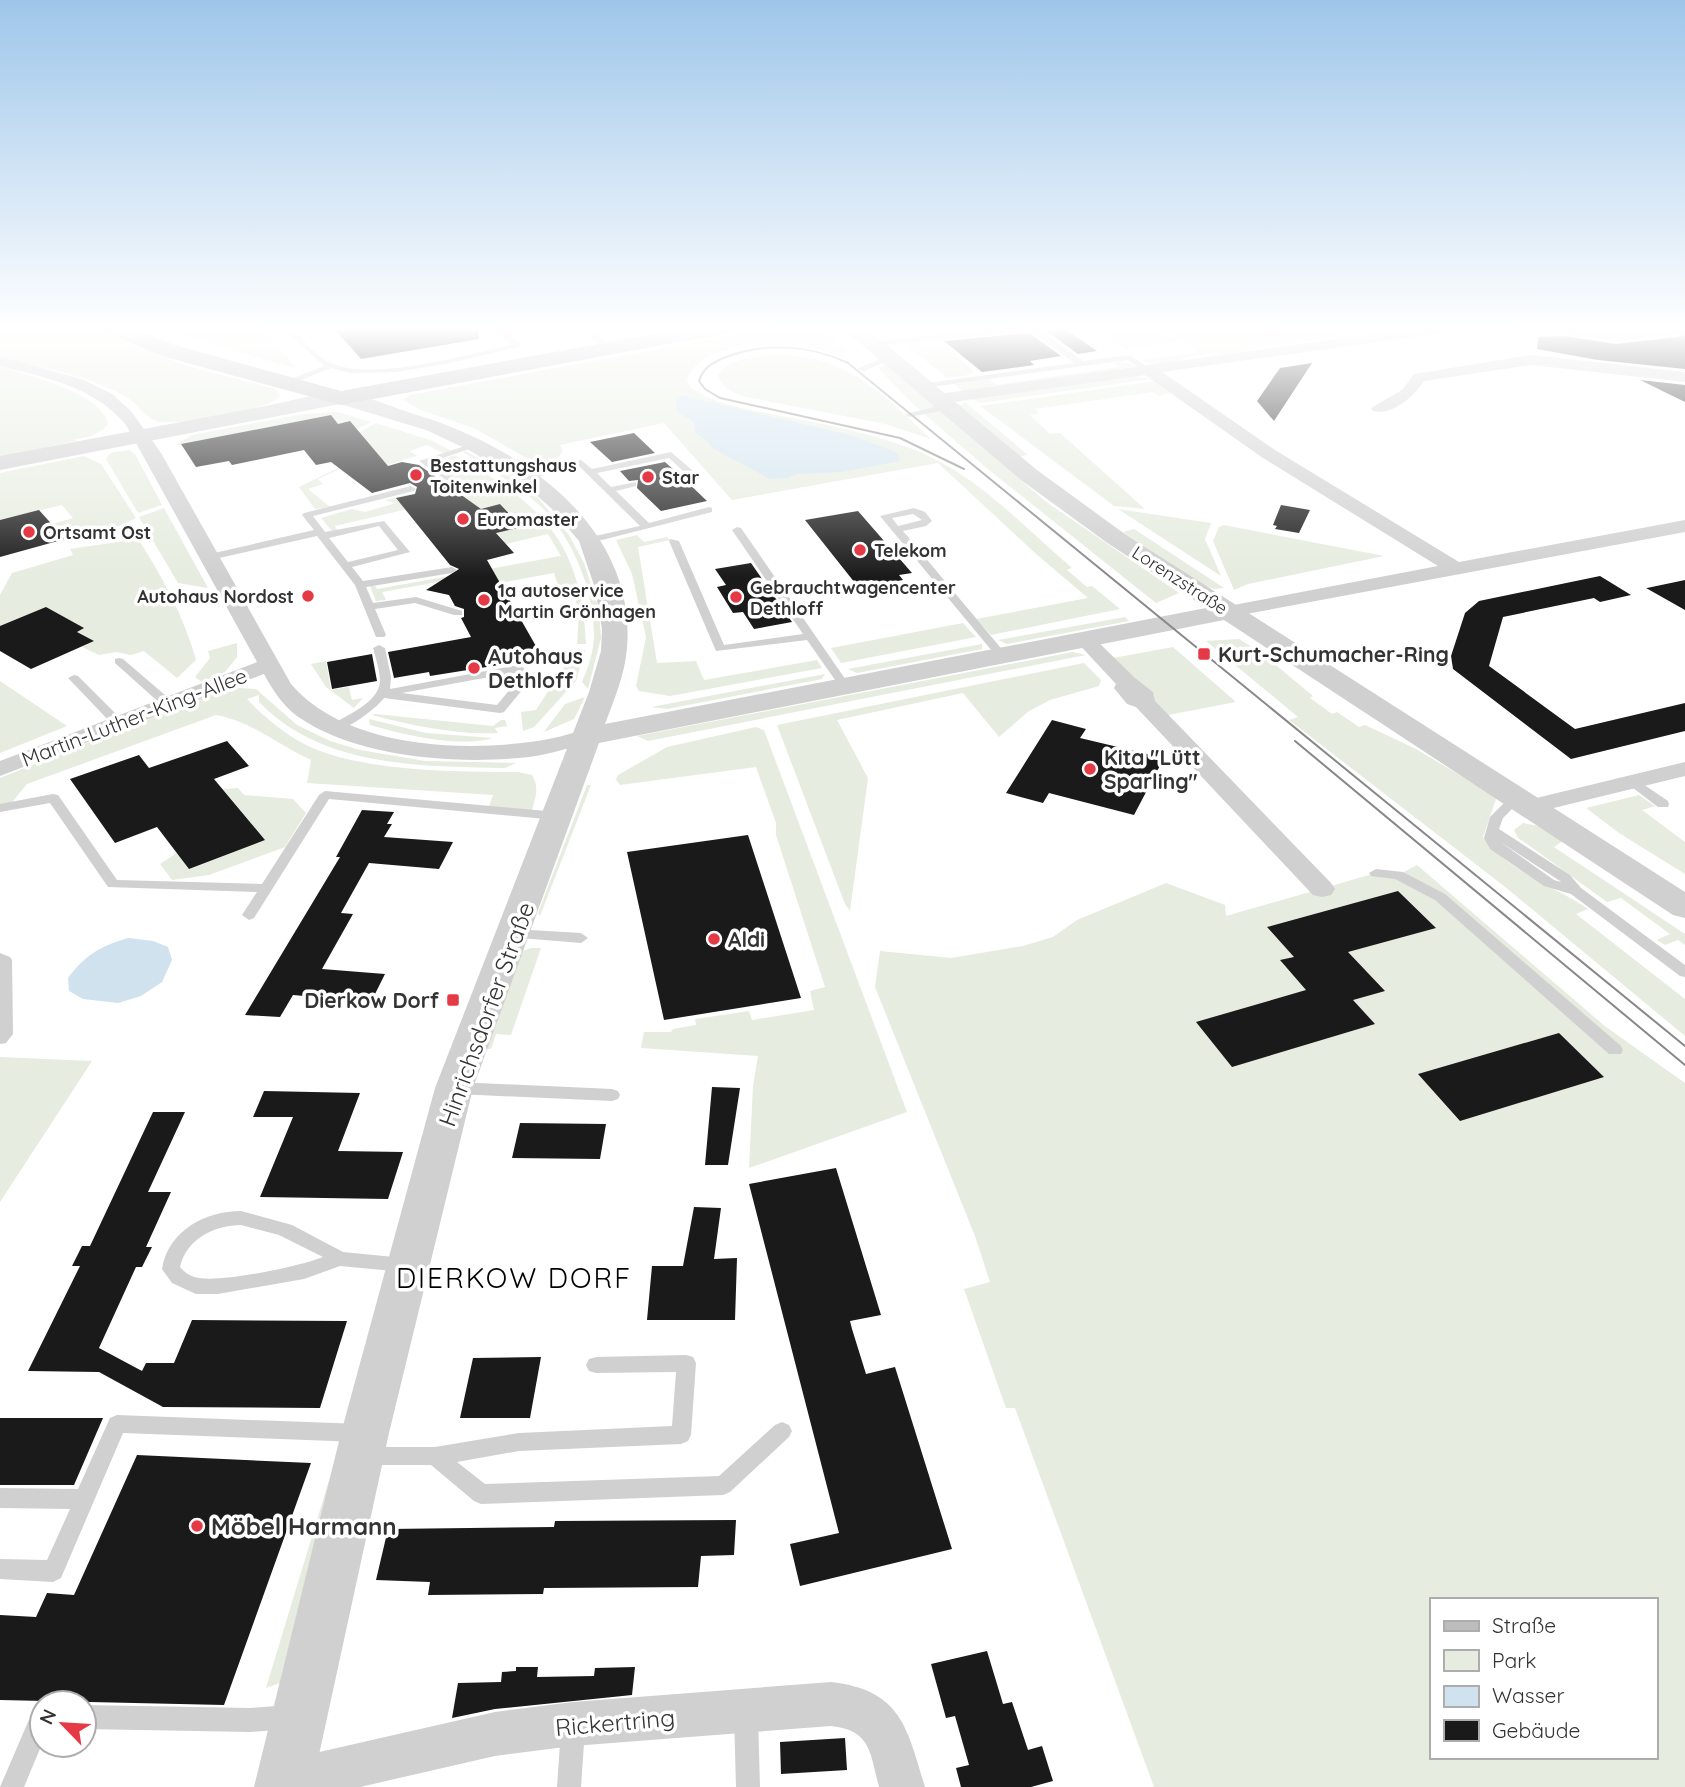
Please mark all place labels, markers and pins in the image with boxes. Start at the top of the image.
place label: Bestattungshaus Toitenwinkel [430,454,577,498]
place label: Star [662,466,699,489]
marker: Bestattungshaus Toitenwinkel [408,467,424,483]
marker: Star [640,469,656,485]
place label: Euromaster [477,508,579,531]
marker: Euromaster [455,511,471,527]
place label: Ortsamt Ost [43,521,151,544]
marker: Ortsamt Ost [21,524,37,540]
place label: Telekom [874,539,947,562]
marker: Telekom [852,542,868,558]
place label: Gebrauchtwagencenter Dethloff [750,576,956,620]
place label: 1a autoservice Martin Grönhagen [498,579,656,623]
place label: Autohaus Nordost [137,585,294,608]
marker: Autohaus Nordost [300,588,316,604]
marker: Gebrauchtwagencenter Dethloff [728,589,744,605]
marker: 1a autoservice Martin Grönhagen [476,592,492,608]
place label: Kurt-Schumacher-Ring [1218,641,1449,667]
place label: Autohaus Dethloff [488,643,583,693]
marker: Kurt-Schumacher-Ring [1196,646,1212,662]
marker: Autohaus Dethloff [466,660,482,676]
place label: Kita "Lütt Sparling" [1104,744,1201,794]
marker: Kita "Lütt Sparling" [1082,761,1098,777]
place label: Aldi [728,926,765,952]
marker: Aldi [706,931,722,947]
place label: Dierkow Dorf [304,987,440,1013]
marker: Dierkow Dorf [445,992,461,1008]
place label: Möbel Harmann [211,1511,397,1541]
marker: Möbel Harmann [189,1518,205,1534]

